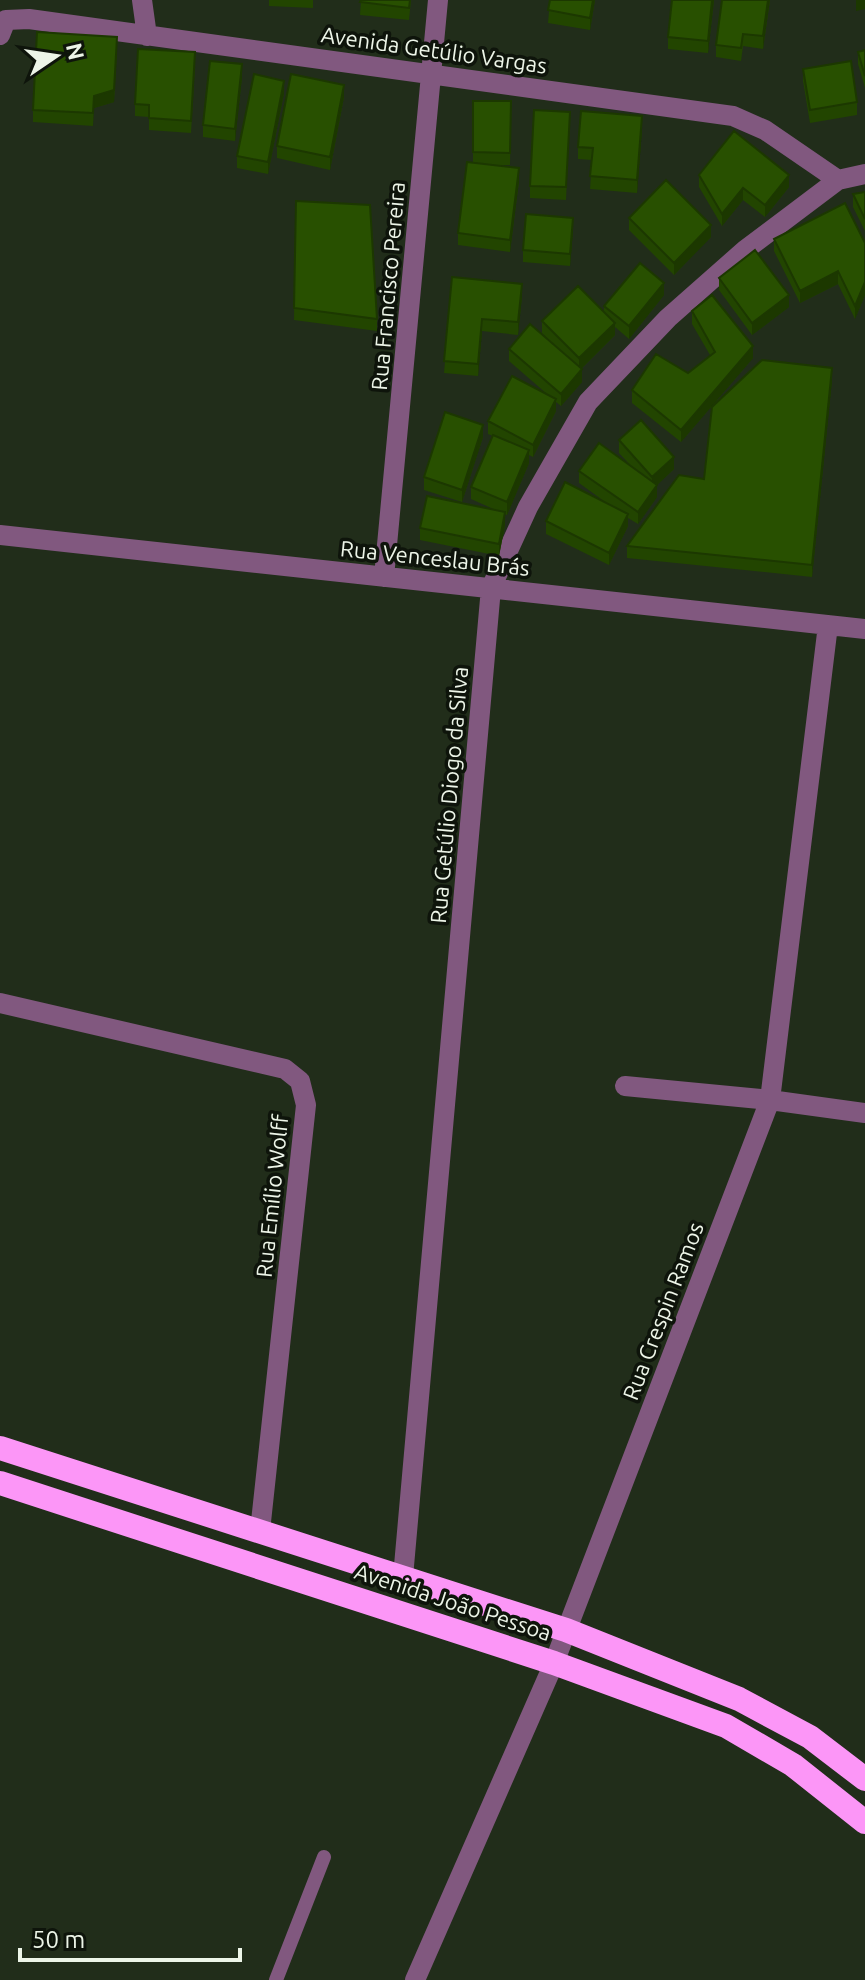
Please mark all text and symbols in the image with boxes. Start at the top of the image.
north arrow [16,16,96,96]
street label: Avenida Getúlio Vargas [320,21,549,78]
text: N [62,41,90,62]
street label: Rua Francisco Pereira [366,181,409,391]
street label: Rua Venceslau Brás [339,535,531,580]
street label: Rua Getúlio Diogo da Silva [425,665,472,924]
street label: Rua Emílio Wolff [251,1113,293,1279]
street label: Rua Crespin Ramos [617,1218,708,1403]
street label: Avenida João Pessoa [352,1558,555,1645]
scale bar [20,1912,240,1962]
text: 50 m [32,1926,85,1953]

